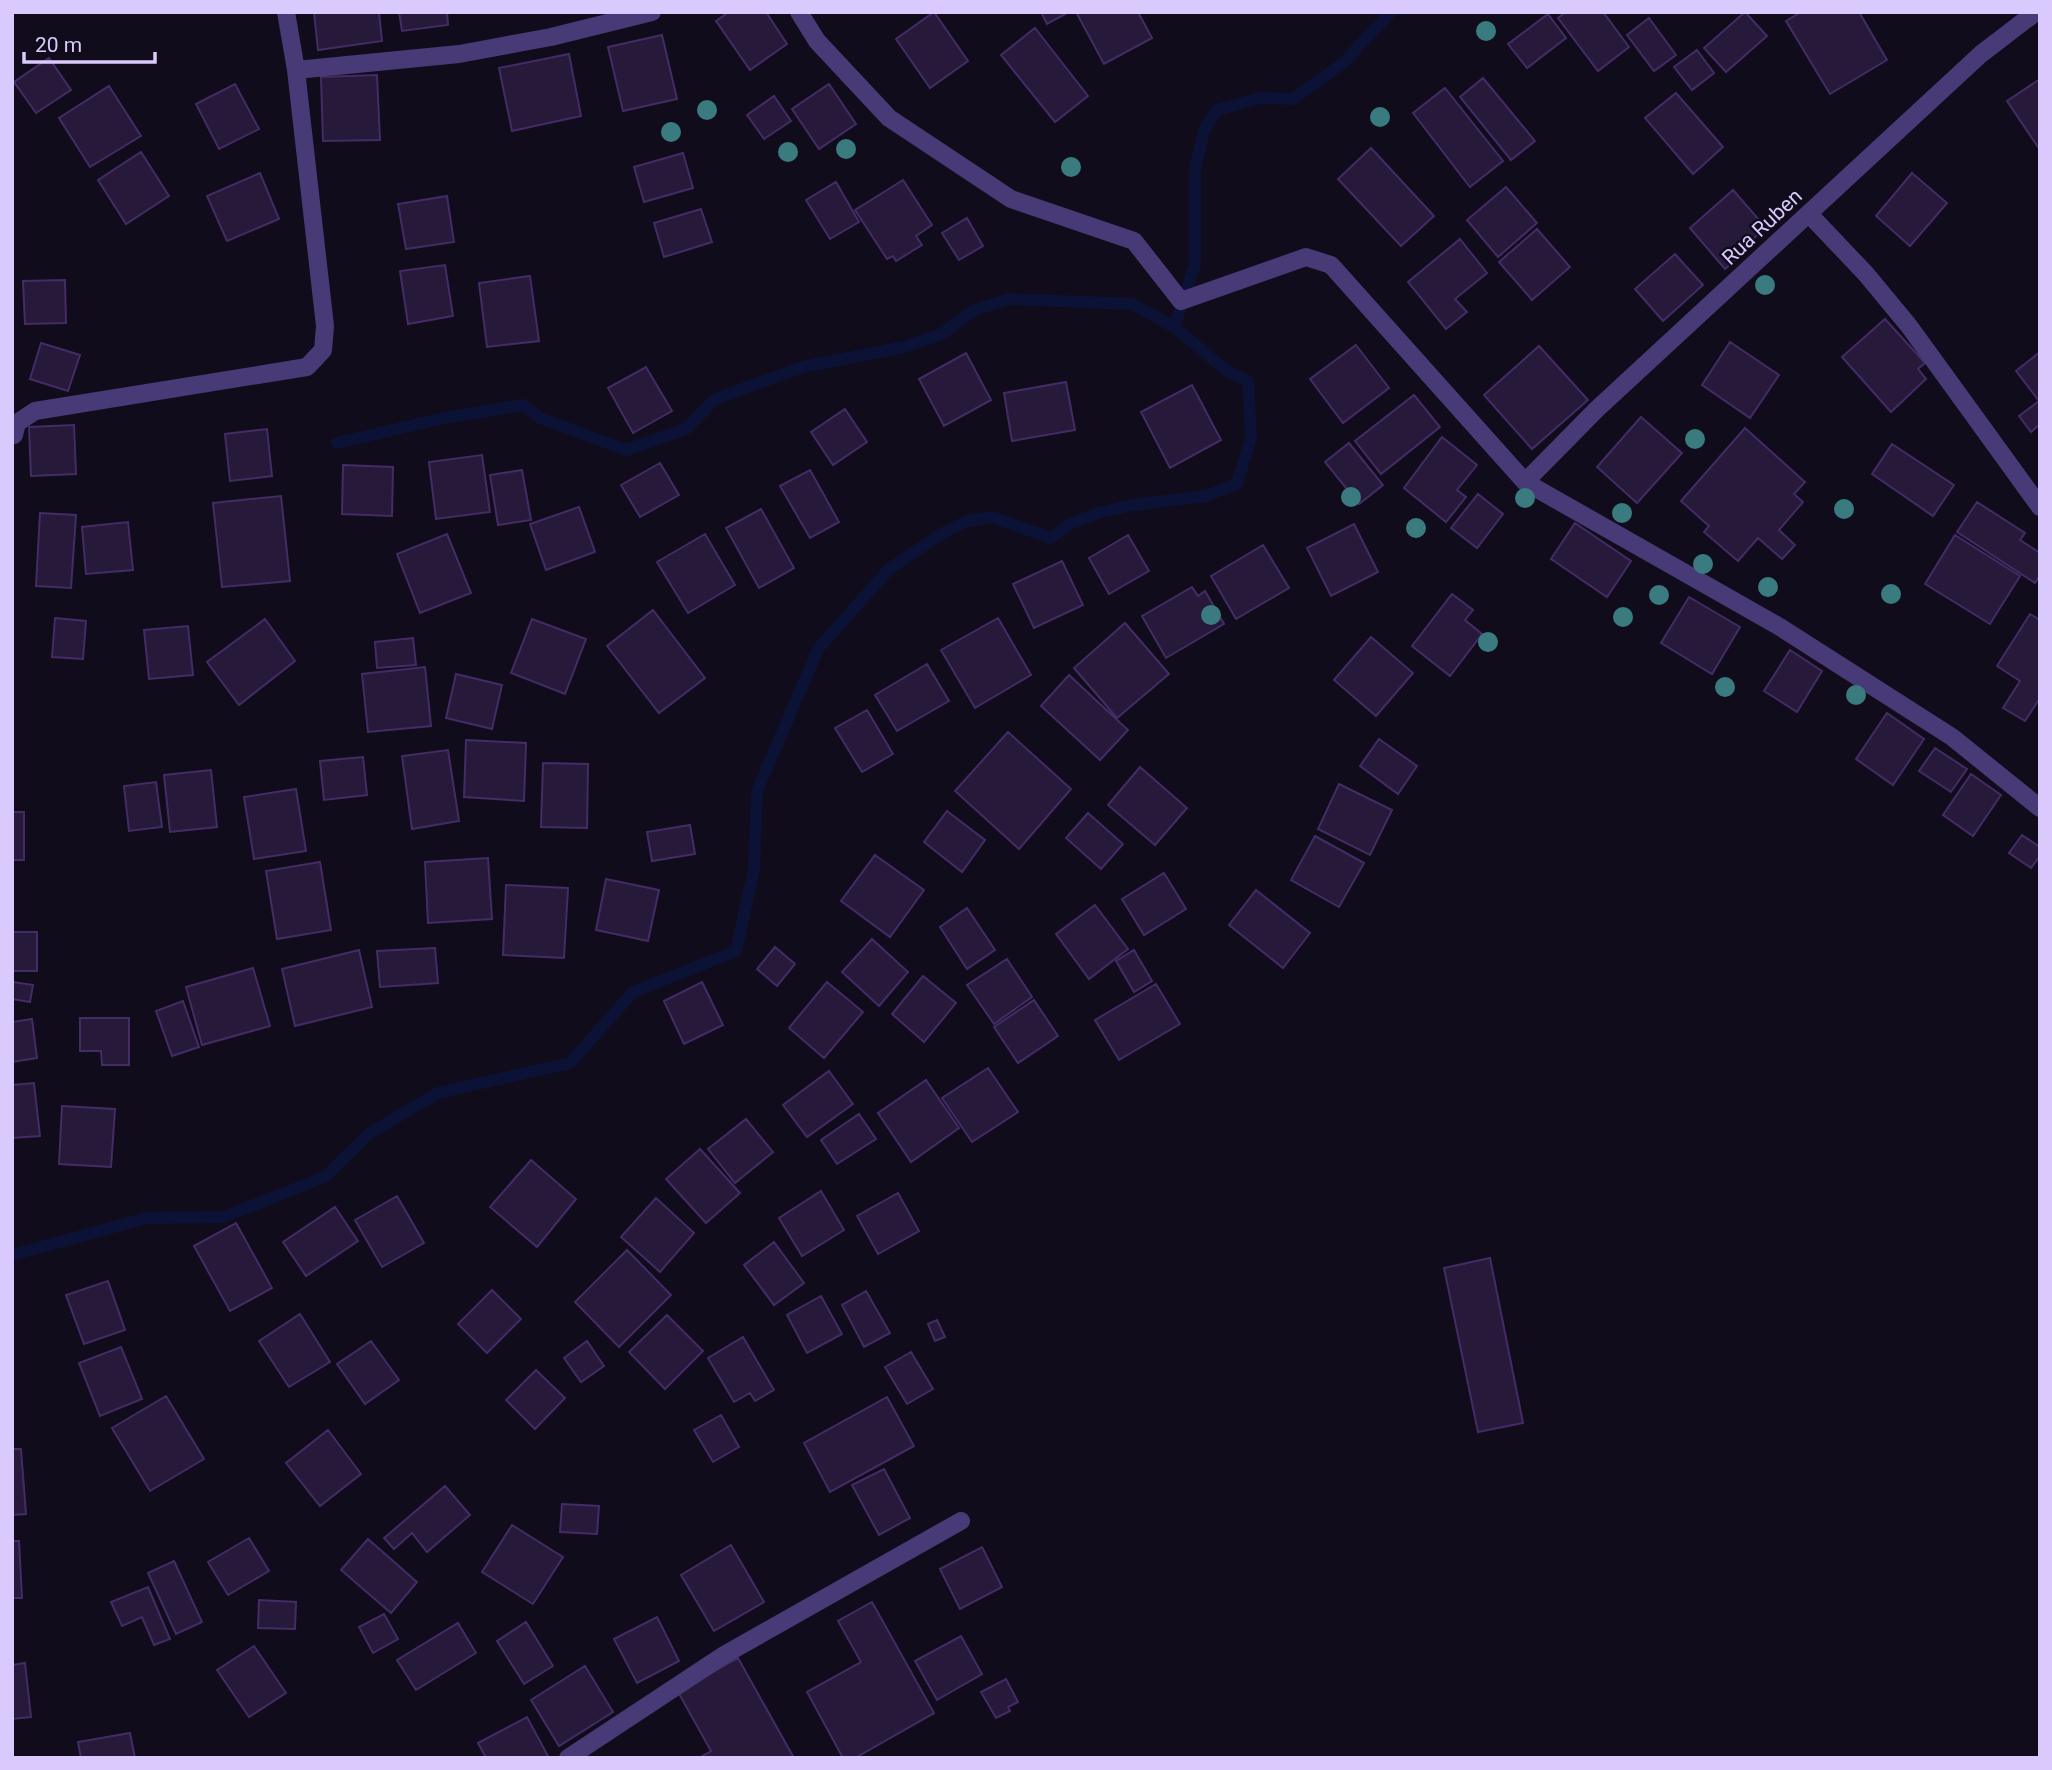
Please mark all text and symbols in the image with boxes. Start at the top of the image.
scale bar [24,21,156,65]
text: 20 m [35,33,82,57]
street label: Rua Ruben [1717,184,1807,270]

